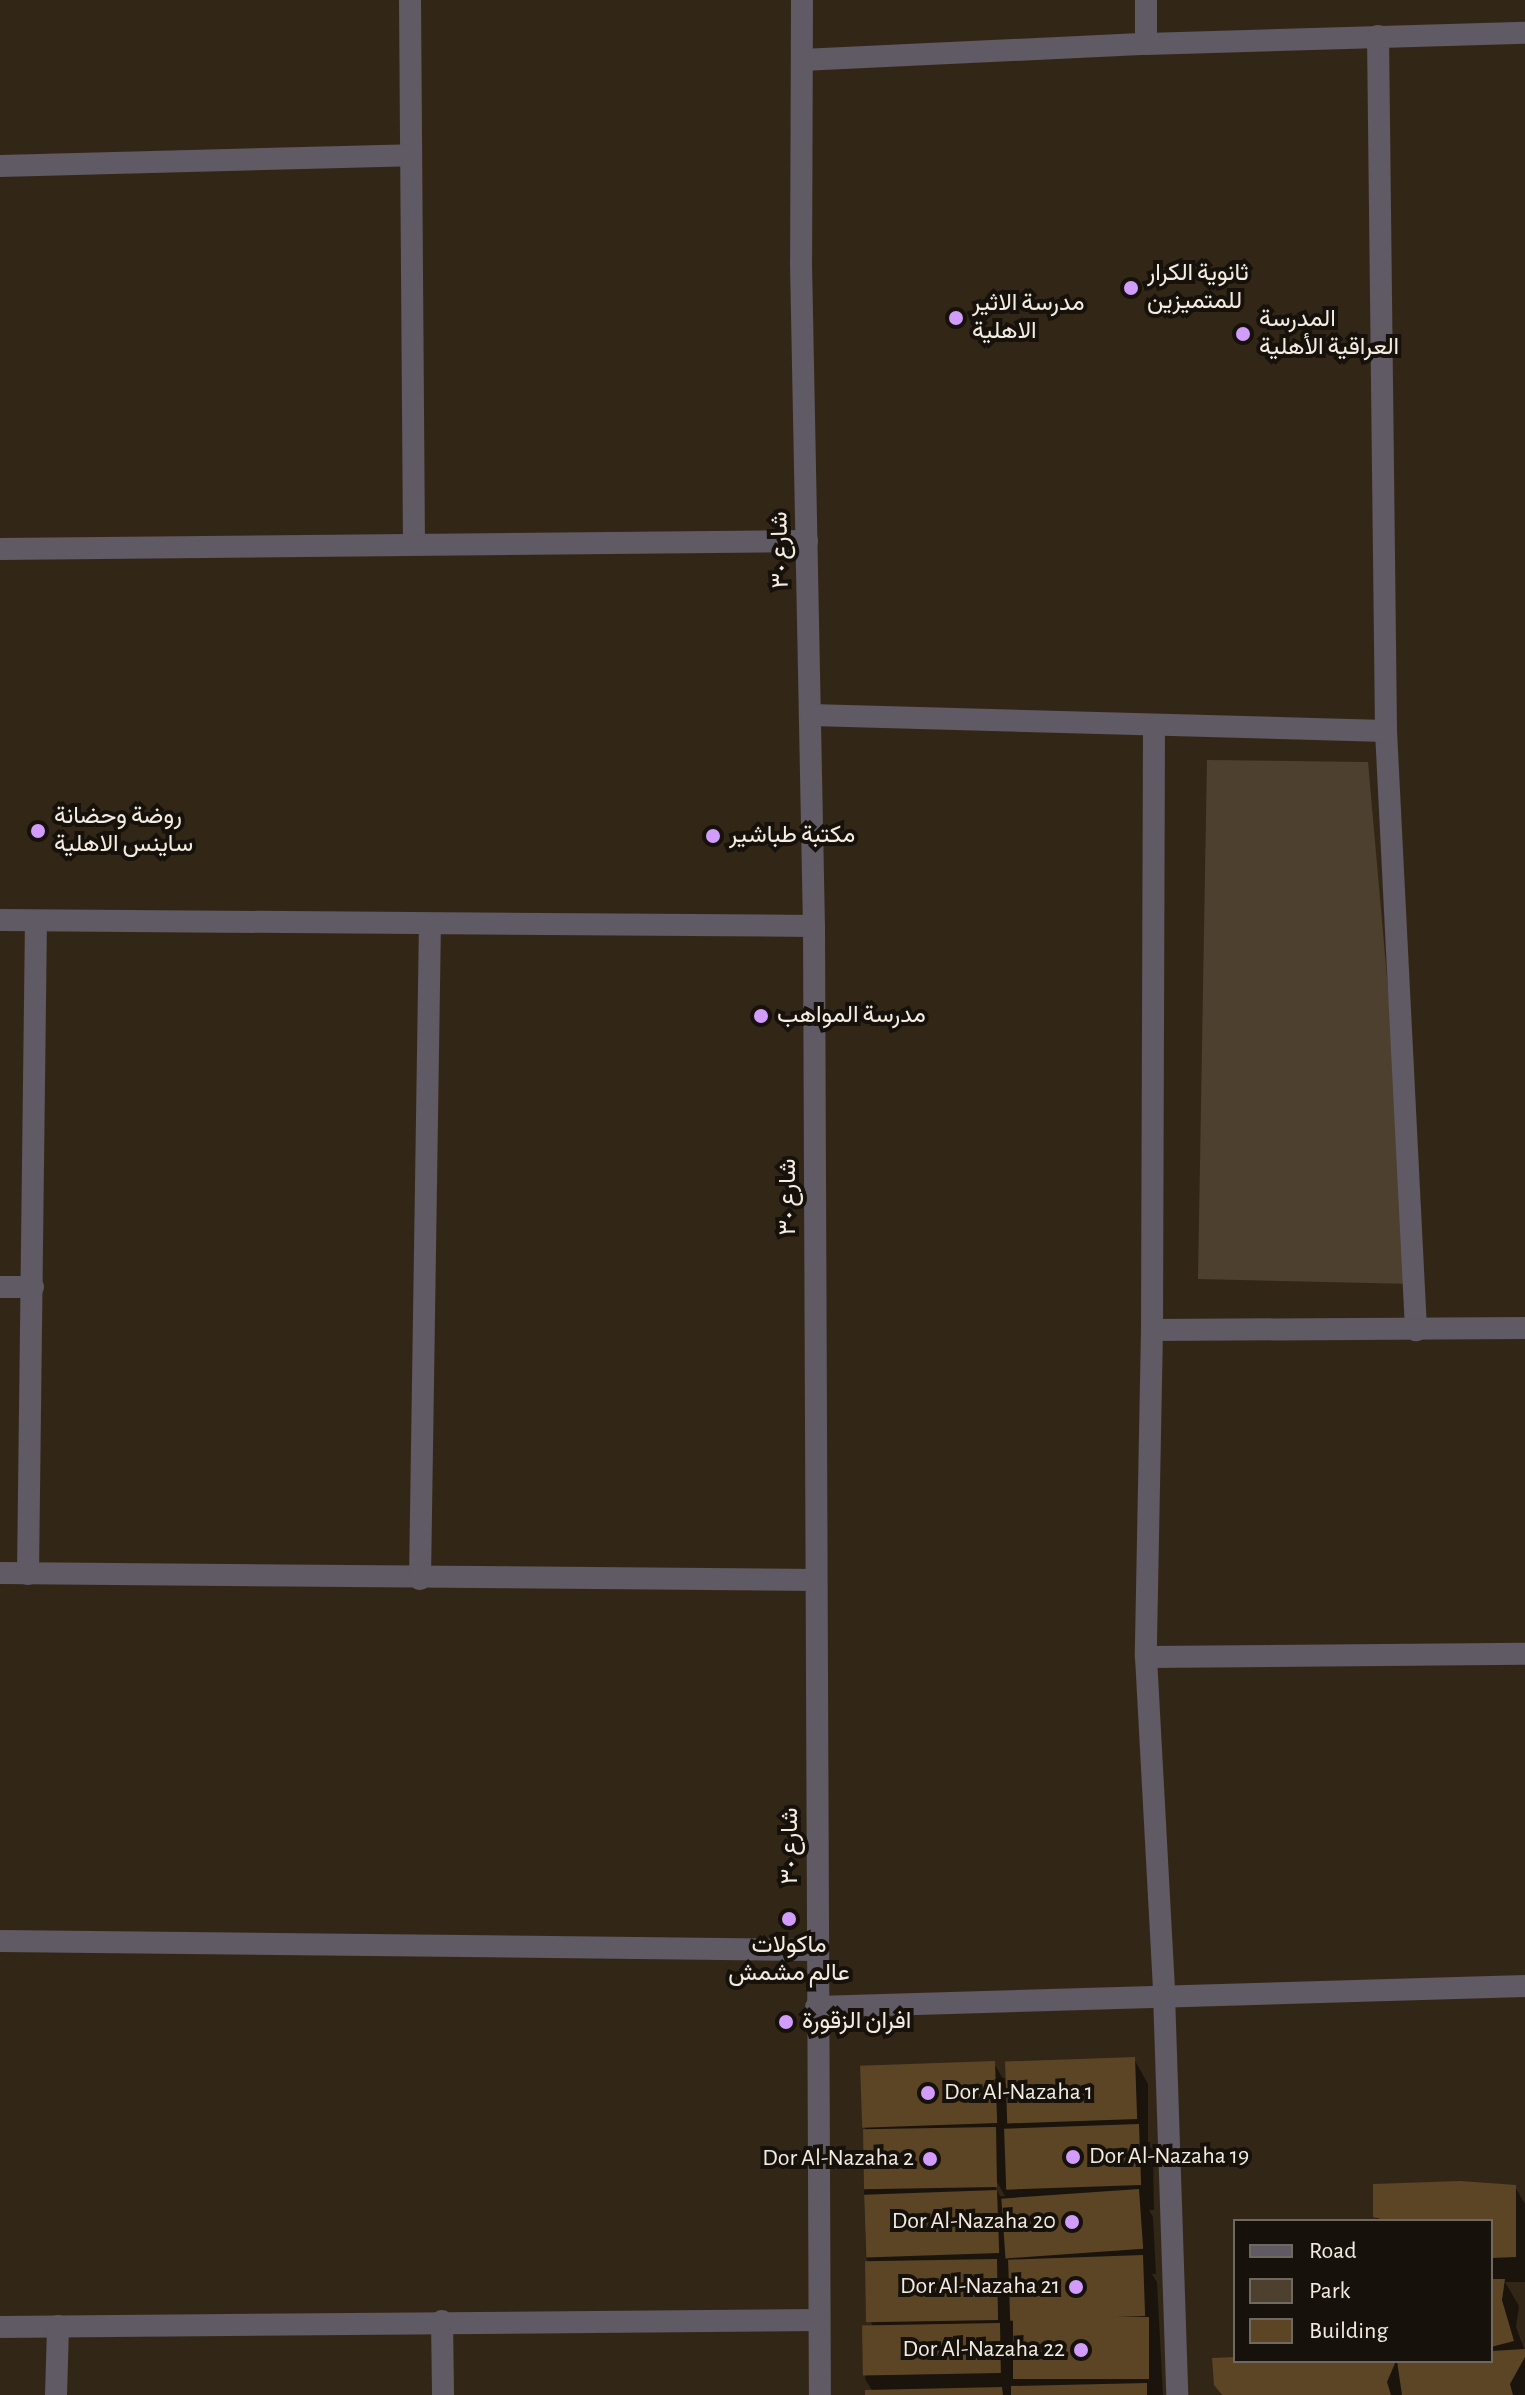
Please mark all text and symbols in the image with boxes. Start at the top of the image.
place label: ثانوية الكرار للمتميزين [1147,260,1249,316]
marker: ثانوية الكرار للمتميزين [1122,279,1140,297]
place label: مدرسة الاثير الاهلية [972,290,1085,346]
place label: المدرسة العراقية الأهلية [1259,306,1399,362]
marker: مدرسة الاثير الاهلية [947,309,965,327]
marker: المدرسة العراقية الأهلية [1234,325,1252,343]
street label: شارع ٣٠ [766,511,796,589]
place label: روضة وحضانة ساينس الاهلية [54,803,193,859]
marker: روضة وحضانة ساينس الاهلية [29,822,47,840]
place label: مكتبة طباشير [729,822,855,850]
marker: مكتبة طباشير [704,827,722,845]
place label: مدرسة المواهب [777,1002,926,1030]
marker: مدرسة المواهب [752,1007,770,1025]
street label: شارع ٣٠ [775,1158,803,1236]
street label: شارع ٣٠ [777,1807,805,1885]
marker: ماكولات عالم مشمش [780,1910,798,1928]
place label: ماكولات عالم مشمش [728,1932,850,1988]
place label: افران الزقورة [802,2008,911,2036]
marker: افران الزقورة [777,2013,795,2031]
place label: Dor Al-Nazaha 1 [944,2079,1093,2107]
marker: Dor Al-Nazaha 1 [919,2084,937,2102]
place label: Dor Al-Nazaha 19 [1089,2143,1249,2171]
place label: Dor Al-Nazaha 2 [762,2145,914,2173]
marker: Dor Al-Nazaha 19 [1064,2148,1082,2166]
marker: Dor Al-Nazaha 2 [921,2150,939,2168]
place label: Dor Al-Nazaha 20 [892,2208,1056,2236]
marker: Dor Al-Nazaha 20 [1063,2213,1081,2231]
legend [1233,2219,1493,2363]
text: Road [1309,2239,1357,2263]
place label: Dor Al-Nazaha 21 [900,2273,1060,2301]
marker: Dor Al-Nazaha 21 [1067,2278,1085,2296]
text: Park [1309,2279,1350,2303]
text: Building [1309,2319,1388,2343]
place label: Dor Al-Nazaha 22 [902,2336,1065,2364]
marker: Dor Al-Nazaha 22 [1072,2341,1090,2359]

